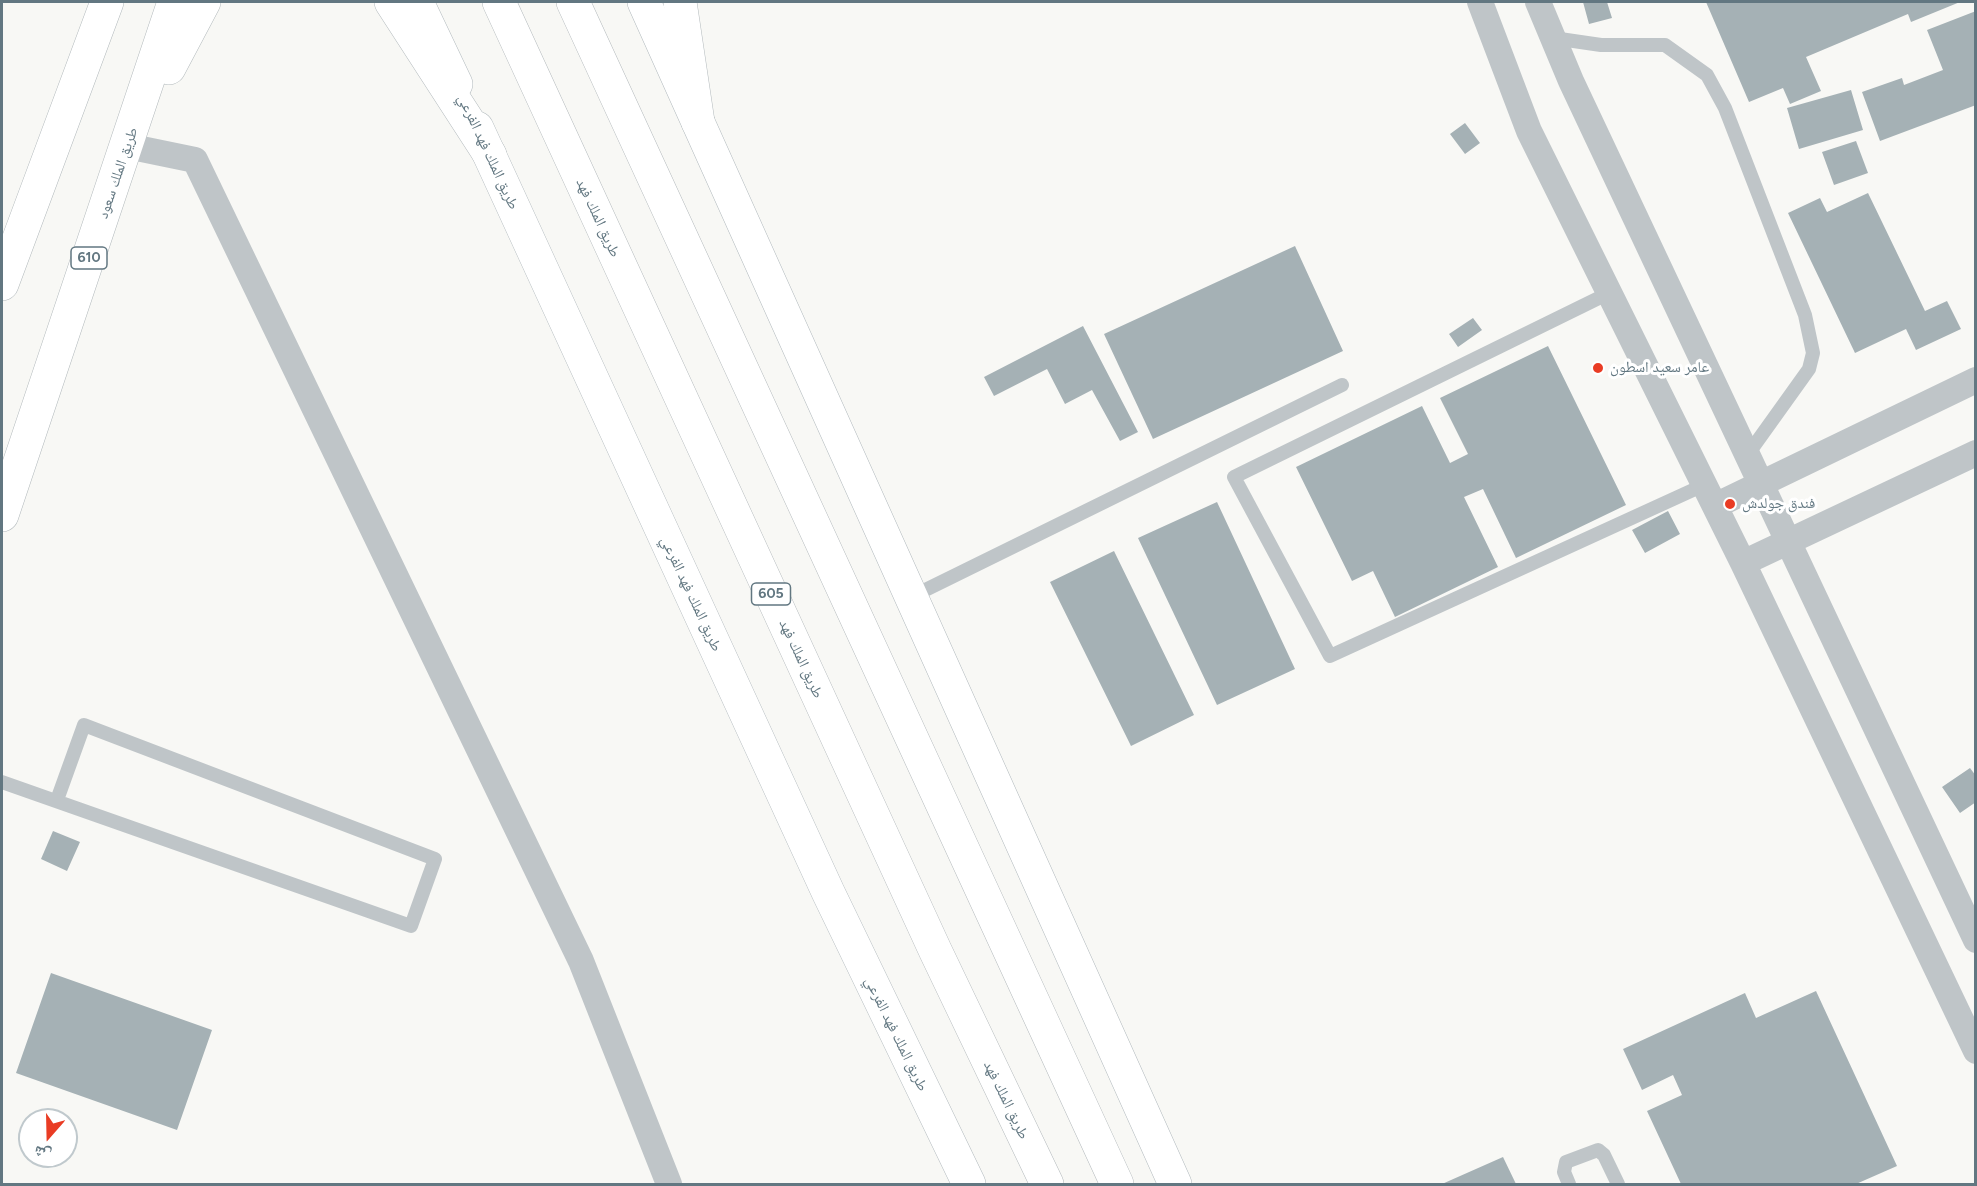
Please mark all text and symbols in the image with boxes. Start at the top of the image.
street label: طريق الملك فهد الفرعي [453,91,523,213]
street label: طريق الملك سعود [94,125,142,221]
street label: طريق الملك فهد [572,176,624,260]
road number: 610 [71,247,107,269]
place label: عامر سعيد اسطون [1610,359,1709,377]
marker: عامر سعيد اسطون [1591,361,1605,375]
place label: فندق جولدش [1742,495,1815,513]
marker: فندق جولدش [1723,497,1737,511]
street label: طريق الملك فهد الفرعي [656,533,726,655]
road number: 605 [752,583,790,605]
street label: طريق الملك فهد [775,617,827,701]
street label: طريق الملك فهد الفرعي [860,974,932,1094]
street label: طريق الملك فهد [979,1058,1033,1142]
north arrow [18,1108,78,1168]
text: ش [31,1142,54,1165]

